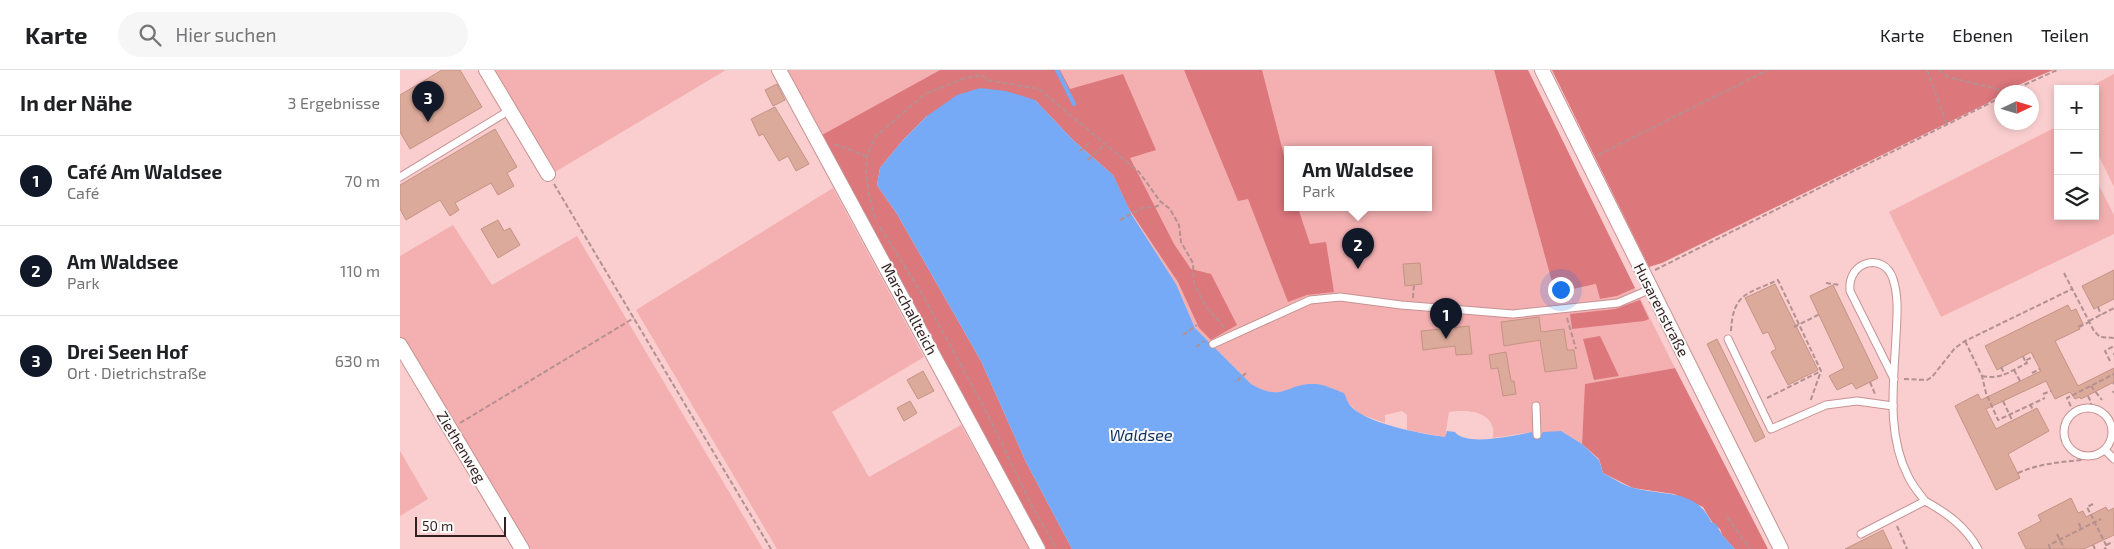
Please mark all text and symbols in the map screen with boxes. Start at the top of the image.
search box [118,12,468,57]
text: Karte [25,20,88,49]
icon: search [136,21,164,49]
text: Hier suchen [176,23,277,46]
text: Karte [1880,24,1924,46]
text: Ebenen [1952,24,2013,46]
text: Teilen [2041,24,2089,46]
pin: 3 [412,81,444,122]
north arrow [1994,85,2039,130]
map controls [2054,85,2099,220]
button: + [2054,85,2099,130]
text: In der Nähe [20,90,132,115]
text: 3 Ergebnisse [288,93,380,112]
button: − [2054,130,2099,175]
popup [1284,146,1432,211]
text: Am Waldsee [1302,158,1414,181]
text: Café Am Waldsee [67,160,222,183]
text: 1 [33,171,39,190]
text: 70 m [345,171,380,190]
button: layers [2054,175,2099,220]
text: Park [1302,181,1335,200]
text: Café [67,183,99,202]
pin: 2 [1342,228,1374,269]
text: Am Waldsee [67,250,178,273]
street label: Marschallteich [878,259,942,358]
street label: Husarenstraße [1631,260,1693,359]
text: 2 [31,261,41,280]
text: 110 m [340,261,380,280]
text: Park [67,273,100,292]
your location [1548,277,1574,303]
pin: 1 [1430,298,1462,339]
text: Drei Seen Hof [67,340,188,363]
text: 3 [31,351,41,370]
text: 630 m [335,351,380,370]
text: Ort · Dietrichstraße [67,363,207,382]
street label: Ziethenweg [433,407,491,486]
water label: Waldsee [1109,425,1173,444]
scale bar [415,514,506,537]
text: 50 m [422,517,453,534]

